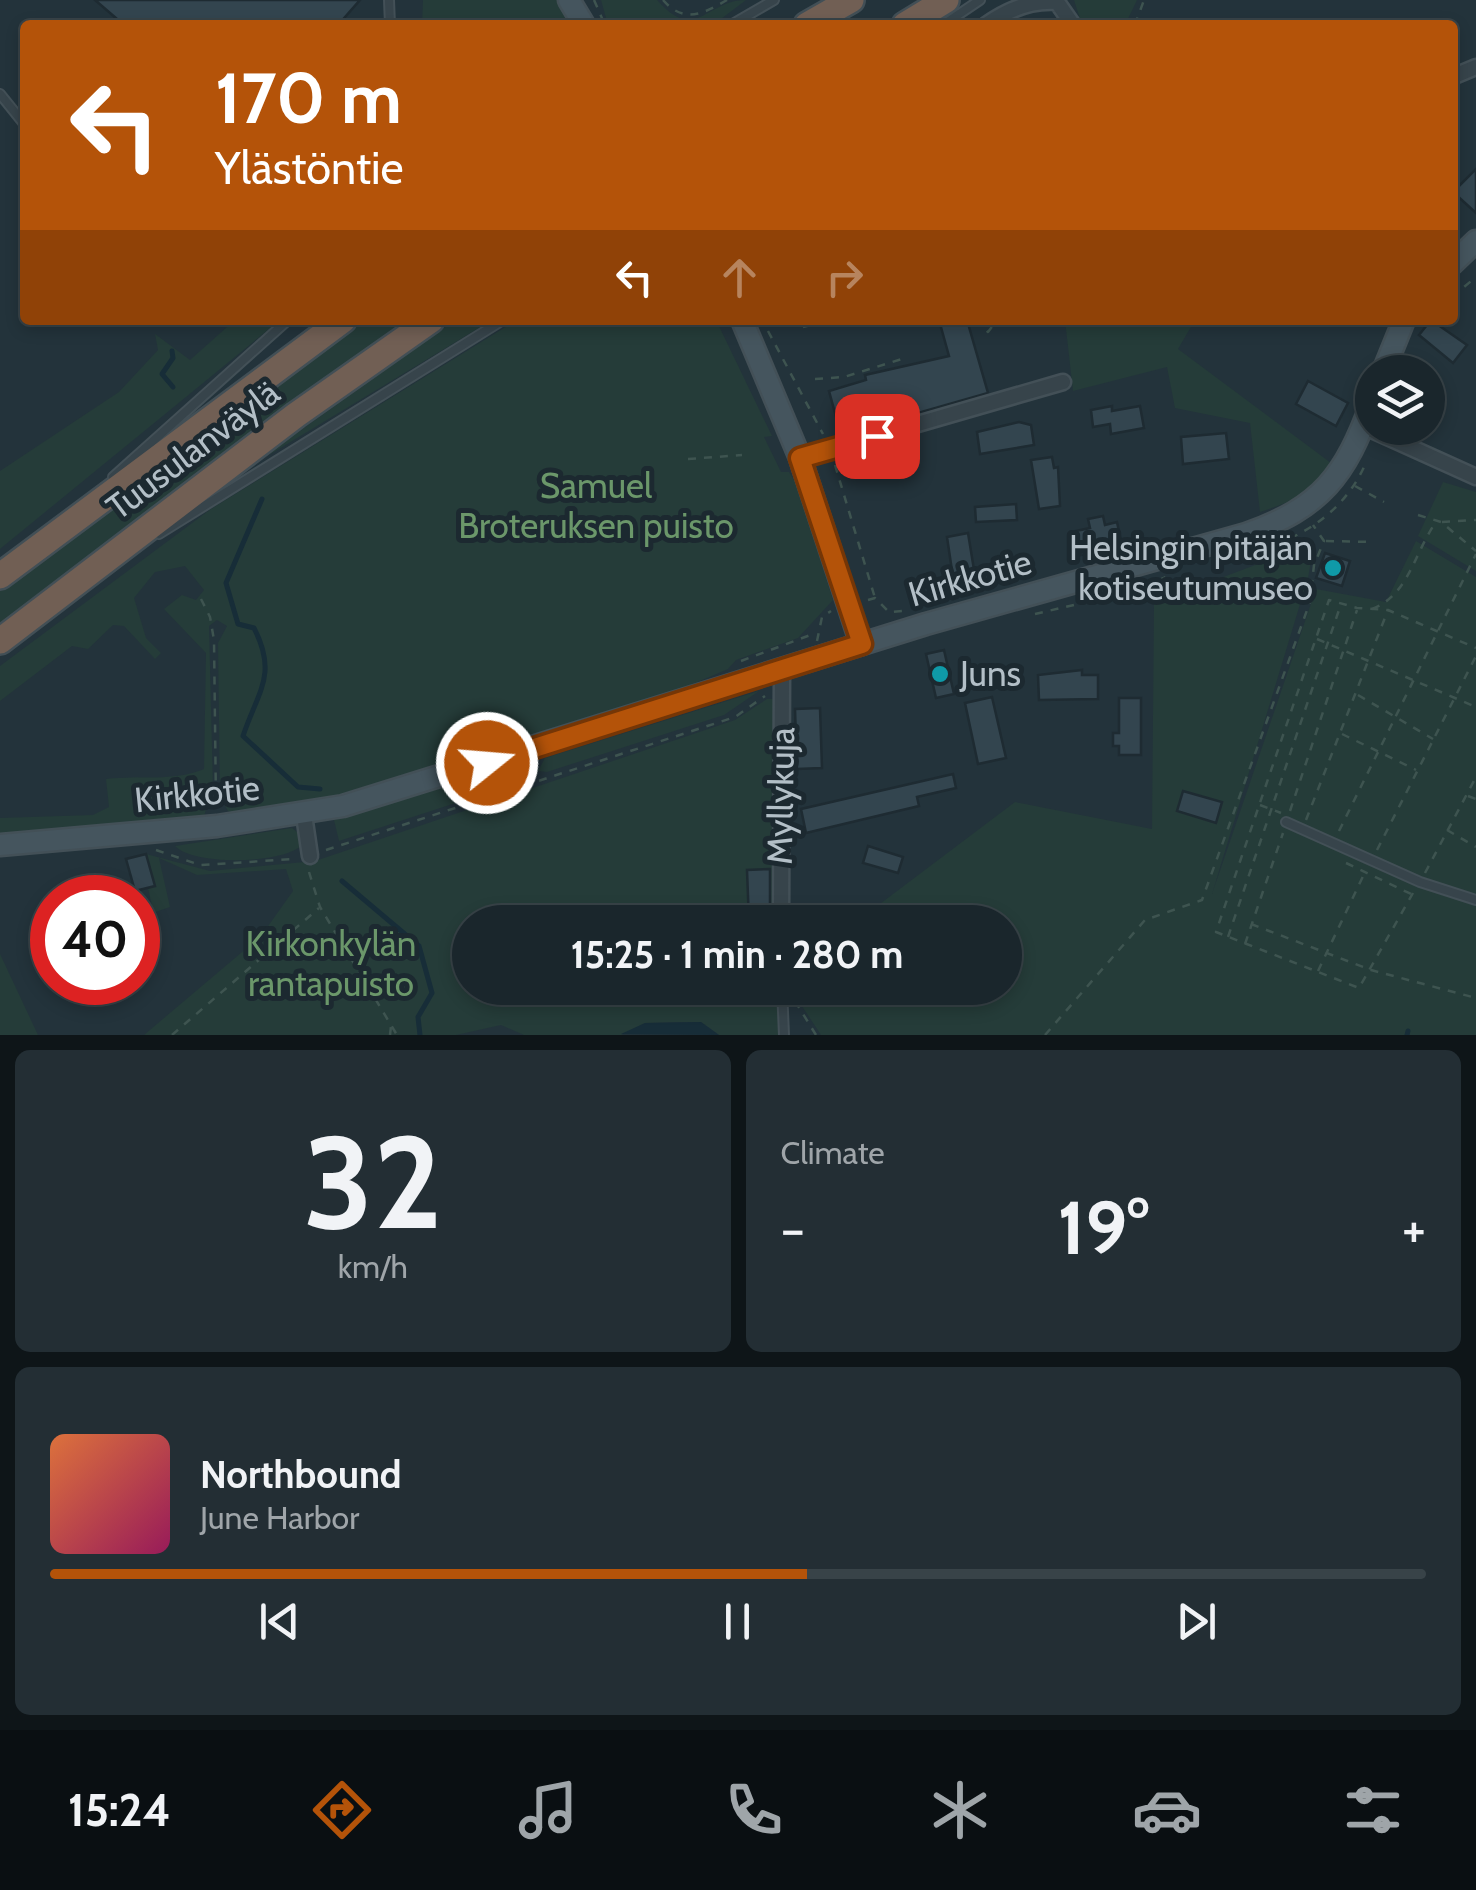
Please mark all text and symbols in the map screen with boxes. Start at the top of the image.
text: 170 m [215,55,402,141]
icon: left [50,60,180,190]
text: Ylästöntie [215,141,404,195]
icon: left [607,250,662,305]
icon: ahead [712,250,767,305]
icon: right [817,250,872,305]
map controls [1355,355,1445,445]
button: layers [1355,355,1445,445]
street label: Tuusulanväylä [98,371,288,528]
pin [835,394,920,479]
icon: arrive [850,409,905,464]
park label: Samuel Broteruksen puisto [458,464,734,547]
place label: Helsingin pitäjän kotiseutumuseo [1069,526,1313,609]
street label: Kirkkotie [903,540,1036,616]
marker: Helsingin pitäjän kotiseutumuseo [1322,557,1344,579]
place label: Juns [959,652,1021,695]
marker: Juns [929,663,951,685]
position arrow [435,711,539,815]
street label: Myllykuja [758,727,803,865]
street label: Kirkkotie [132,766,262,821]
speed limit sign: 40 [30,875,160,1005]
park label: Kirkonkylän rantapuisto [246,922,416,1005]
text: 15:25 · 1 min · 280 m [571,931,903,978]
text: 32 [303,1103,442,1261]
text: Climate [781,1133,885,1172]
text: 19° [1058,1182,1149,1273]
text: − [781,1195,805,1262]
text: + [1402,1195,1426,1262]
text: km/h [338,1247,408,1286]
text: Northbound [200,1451,402,1498]
text: June Harbor [200,1498,359,1537]
icon: previous [252,1594,307,1649]
icon: pause [710,1594,765,1649]
icon: next [1169,1594,1224,1649]
icon: directions [307,1775,377,1845]
icon: music [513,1775,583,1845]
icon: phone [719,1775,789,1845]
icon: climate [925,1775,995,1845]
icon: car [1132,1775,1202,1845]
icon: filters [1338,1775,1408,1845]
text: 15:24 [68,1783,171,1837]

